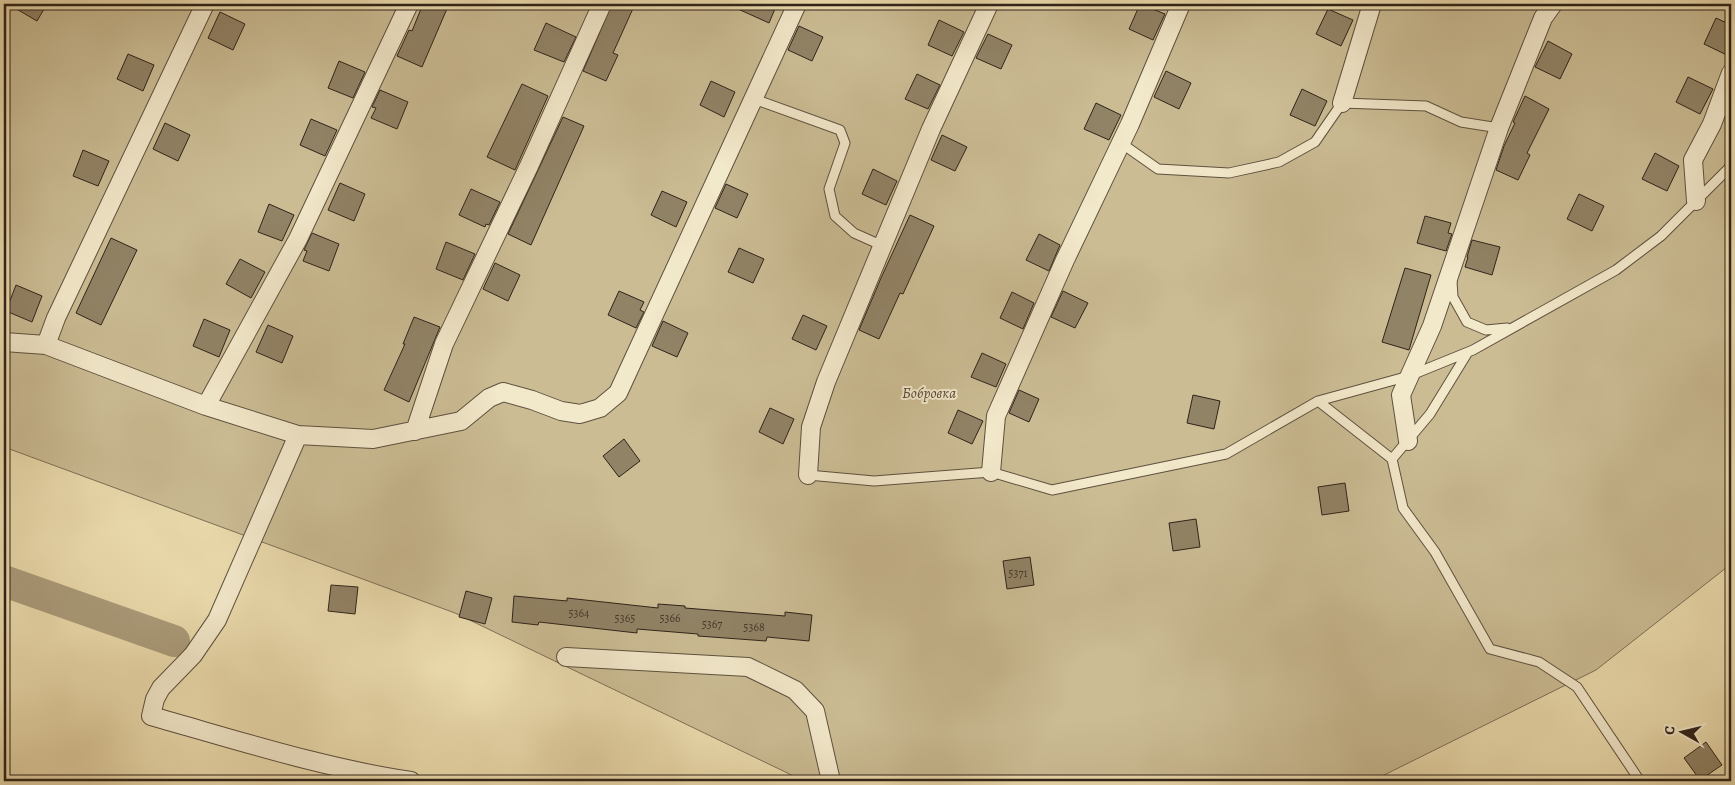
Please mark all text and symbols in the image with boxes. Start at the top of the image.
park label: Бобровка [902,383,956,403]
house number: 5371 [1008,565,1028,581]
house number: 5364 [568,605,590,621]
house number: 5365 [615,610,635,626]
house number: 5366 [659,610,681,626]
house number: 5367 [702,616,723,632]
house number: 5368 [743,619,765,635]
north arrow [1658,708,1708,758]
text: С [1660,724,1680,736]

